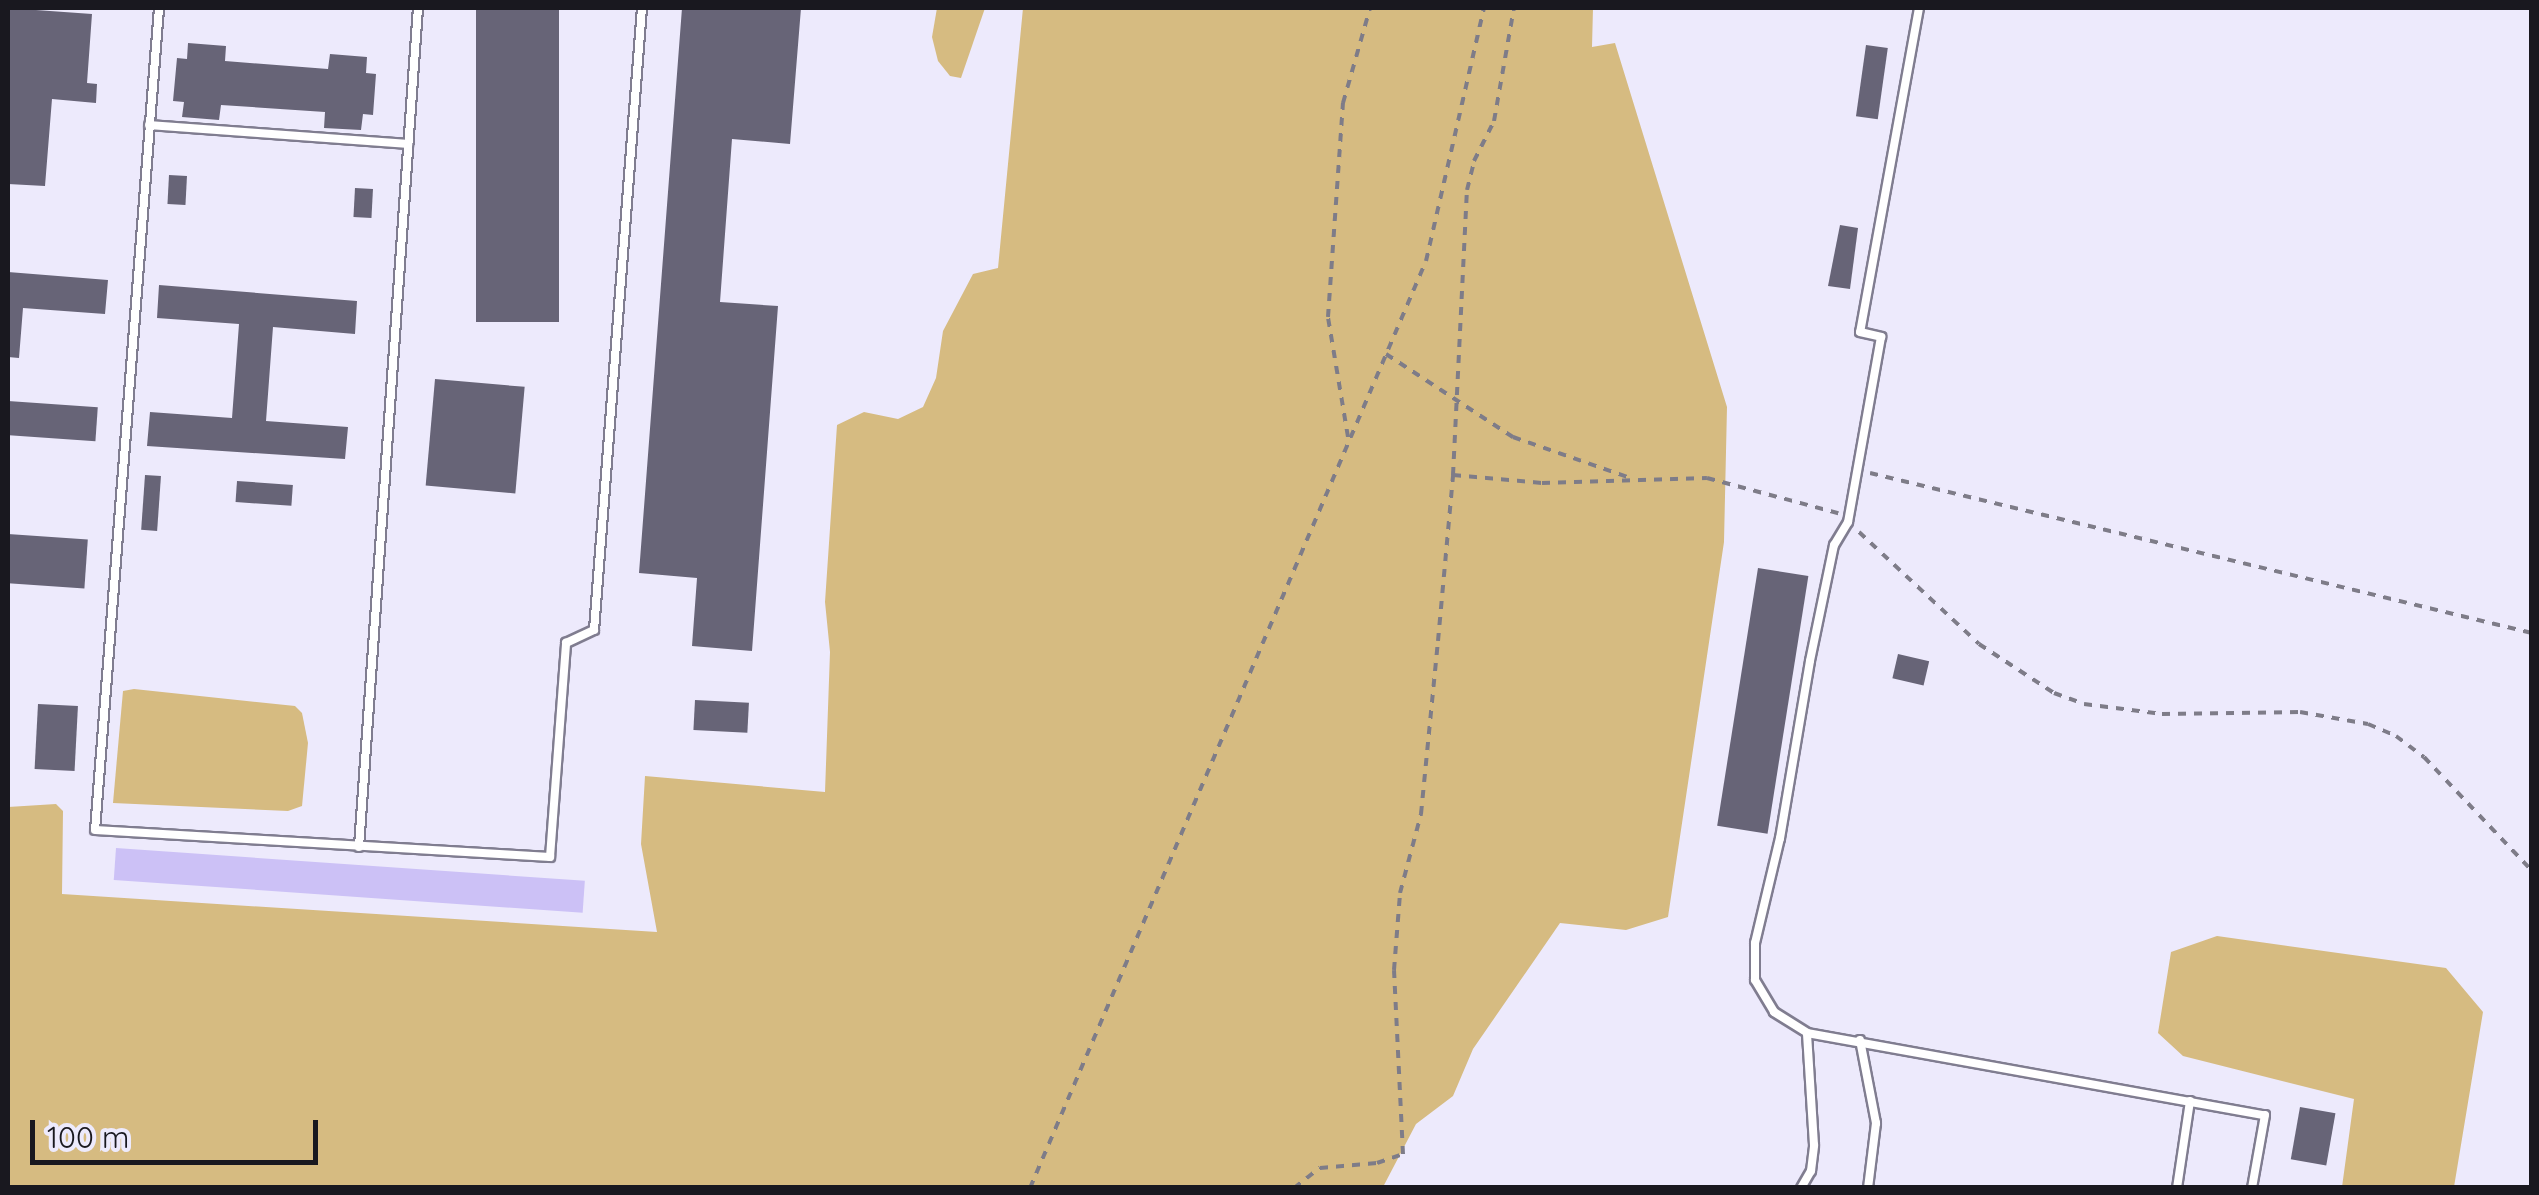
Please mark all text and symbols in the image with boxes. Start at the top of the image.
scale bar [35,1100,322,1162]
text: 100 m [47,1118,129,1156]

